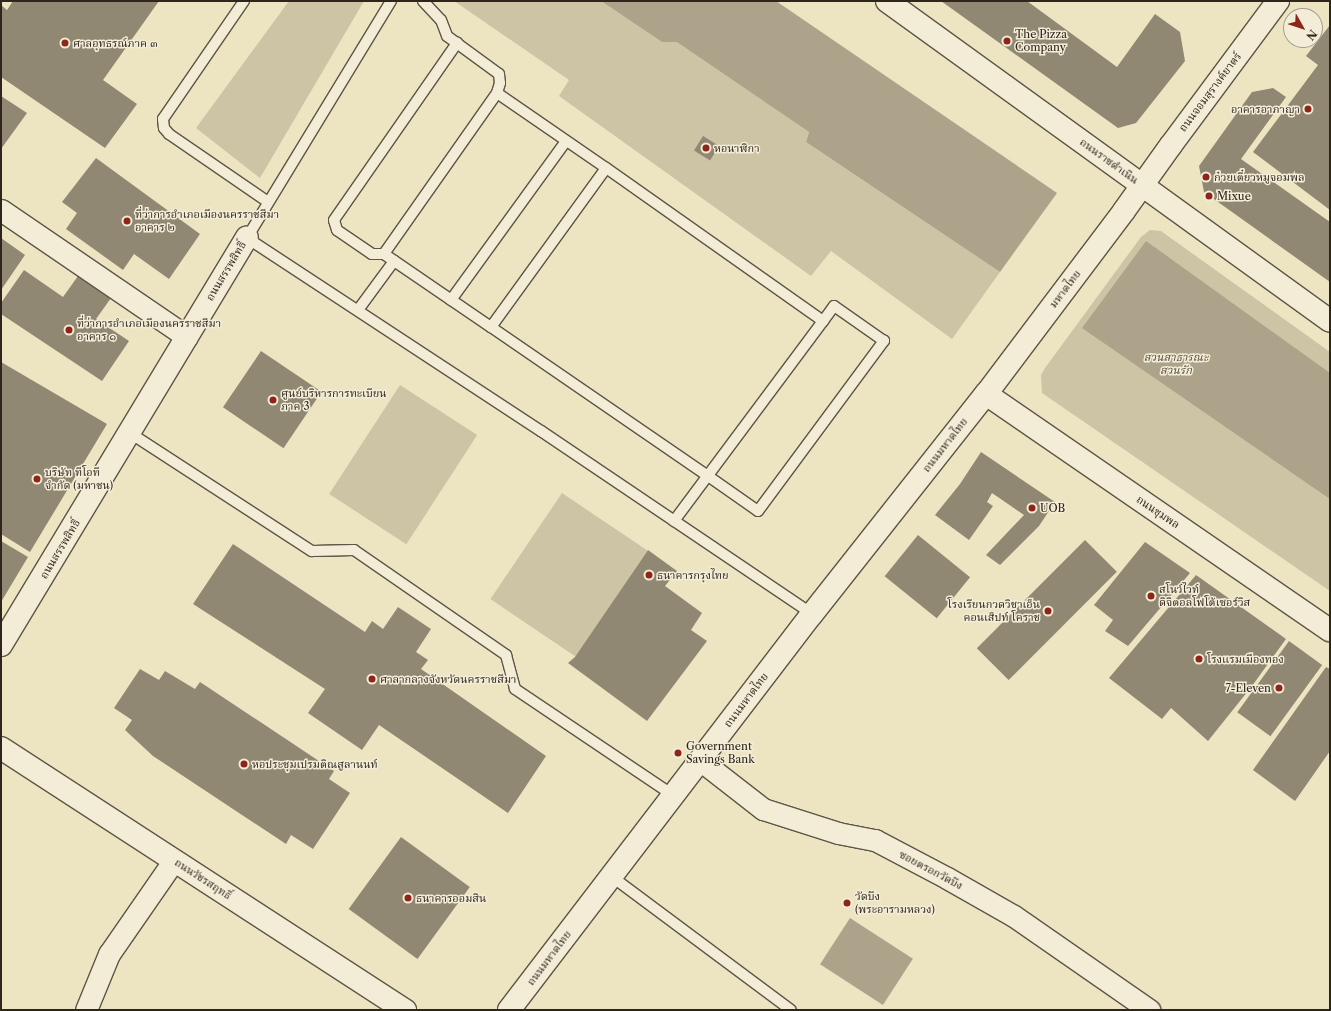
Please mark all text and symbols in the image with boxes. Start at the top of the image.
north arrow [1283,8,1323,48]
text: N [1303,27,1320,43]
place label: The Pizza Company [1015,28,1067,54]
place label: ศาลอุทธรณ์ภาค ๓ [73,36,158,50]
marker: The Pizza Company [1002,36,1012,46]
marker: ศาลอุทธรณ์ภาค ๓ [60,38,70,48]
street label: ถนนจอมสุรางค์ยาตร์ [1176,50,1244,134]
place label: อาคารอาภาญา [1231,102,1300,116]
marker: อาคารอาภาญา [1303,104,1313,114]
street label: ถนนราชดำเนิน [1077,135,1141,187]
place label: หอนาฬิกา [714,141,760,155]
marker: หอนาฬิกา [701,143,711,153]
place label: ก๋วยเตี๋ยวหมูจอมพล [1214,170,1304,184]
marker: ก๋วยเตี๋ยวหมูจอมพล [1201,172,1211,182]
place label: Mixue [1217,189,1251,203]
marker: Mixue [1204,191,1214,201]
place label: ที่ว่าการอำเภอเมืองนครราชสีมา อาคาร ๒ [135,208,279,234]
marker: ที่ว่าการอำเภอเมืองนครราชสีมา อาคาร ๒ [122,216,132,226]
street label: ถนนสรรพสิทธิ์ [203,239,249,303]
street label: มหาดไทย [1046,267,1084,311]
place label: ที่ว่าการอำเภอเมืองนครราชสีมา อาคาร ๑ [77,317,221,343]
marker: ที่ว่าการอำเภอเมืองนครราชสีมา อาคาร ๑ [64,325,74,335]
park label: สวนสาธารณะ สวนรัก [1144,351,1208,377]
place label: ศูนย์บริหารการทะเบียน ภาค 3 [281,387,387,413]
marker: ศูนย์บริหารการทะเบียน ภาค 3 [268,395,278,405]
street label: ถนนมหาดไทย [920,415,970,475]
place label: บริษัท ทีโอที จำกัด (มหาชน) [45,466,113,492]
marker: บริษัท ทีโอที จำกัด (มหาชน) [32,474,42,484]
street label: ถนนชุมพล [1134,493,1182,531]
place label: UOB [1040,501,1065,515]
marker: UOB [1027,503,1037,513]
street label: ถนนสรรพสิทธิ์ [37,517,83,581]
place label: ธนาคารกรุงไทย [657,568,729,582]
marker: ธนาคารกรุงไทย [644,570,654,580]
place label: สโนว์ไวท์ ดิจิตอลโฟโต้เซอร์วิส [1159,583,1250,609]
marker: สโนว์ไวท์ ดิจิตอลโฟโต้เซอร์วิส [1146,591,1156,601]
place label: โรงเรียนกวดวิชาเอ็น คอนเส็ปท์ โคราช [948,598,1040,624]
marker: โรงเรียนกวดวิชาเอ็น คอนเส็ปท์ โคราช [1043,606,1053,616]
place label: โรงแรมเมืองทอง [1207,652,1284,666]
marker: โรงแรมเมืองทอง [1194,654,1204,664]
street label: ถนนมหาดไทย [721,670,771,730]
place label: ศาลากลางจังหวัดนครราชสีมา [380,672,517,686]
marker: ศาลากลางจังหวัดนครราชสีมา [367,674,377,684]
place label: 7-Eleven [1225,681,1271,695]
marker: 7-Eleven [1274,683,1284,693]
place label: Government Savings Bank [686,740,754,766]
marker: Government Savings Bank [673,748,683,758]
place label: หอประชุมเปรมติณสูลานนท์ [252,757,378,771]
marker: หอประชุมเปรมติณสูลานนท์ [239,759,249,769]
street label: ซอยตรอกวัดบึง [897,848,965,892]
street label: ถนนวัชรสฤทธิ์ [172,856,234,902]
place label: วัดบึง (พระอารามหลวง) [855,890,935,916]
place label: ธนาคารออมสิน [416,891,486,905]
marker: ธนาคารออมสิน [403,893,413,903]
marker: วัดบึง (พระอารามหลวง) [842,898,852,908]
street label: ถนนมหาดไทย [524,928,574,988]

